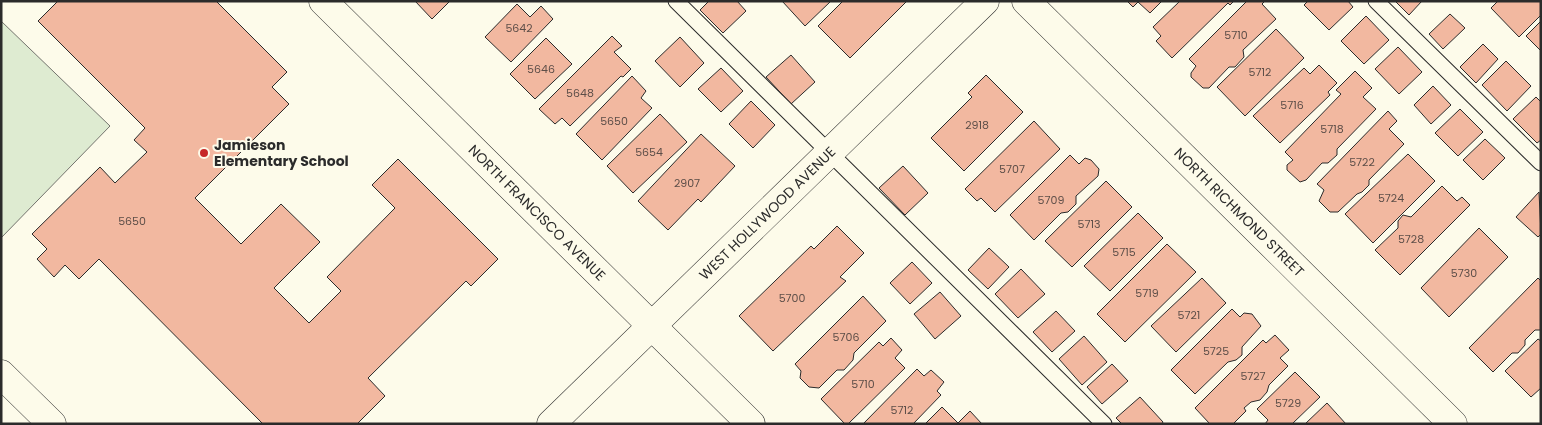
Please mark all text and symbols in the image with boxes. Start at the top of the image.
house number: 5642 [505,20,533,36]
house number: 5710 [1224,27,1248,43]
house number: 5646 [527,61,555,77]
house number: 5712 [1249,64,1271,80]
house number: 5648 [566,85,594,101]
house number: 5716 [1280,97,1304,113]
house number: 5650 [600,113,628,129]
house number: 2918 [965,117,989,133]
house number: 5718 [1320,121,1344,137]
place label: Jamieson Elementary School [214,135,349,171]
street label: NORTH FRANCISCO AVENUE [464,140,610,285]
street label: WEST HOLLYWOOD AVENUE [695,142,840,284]
street label: NORTH RICHMOND STREET [1170,143,1309,281]
house number: 5654 [635,144,663,160]
marker: Jamieson Elementary School [198,147,210,159]
house number: 5722 [1349,154,1375,170]
house number: 5707 [999,161,1025,177]
house number: 2907 [674,175,700,191]
house number: 5724 [1378,190,1404,206]
house number: 5709 [1038,192,1064,208]
house number: 5650 [118,213,146,229]
house number: 5713 [1078,216,1100,232]
house number: 5728 [1398,231,1424,247]
house number: 5715 [1112,244,1136,260]
house number: 5730 [1451,265,1477,281]
house number: 5719 [1135,285,1159,301]
house number: 5700 [779,290,805,306]
house number: 5721 [1178,307,1200,323]
house number: 5706 [833,329,859,345]
house number: 5725 [1203,343,1229,359]
house number: 5727 [1240,368,1266,384]
house number: 5710 [851,376,875,392]
house number: 5729 [1275,395,1301,411]
house number: 5712 [891,402,913,418]

